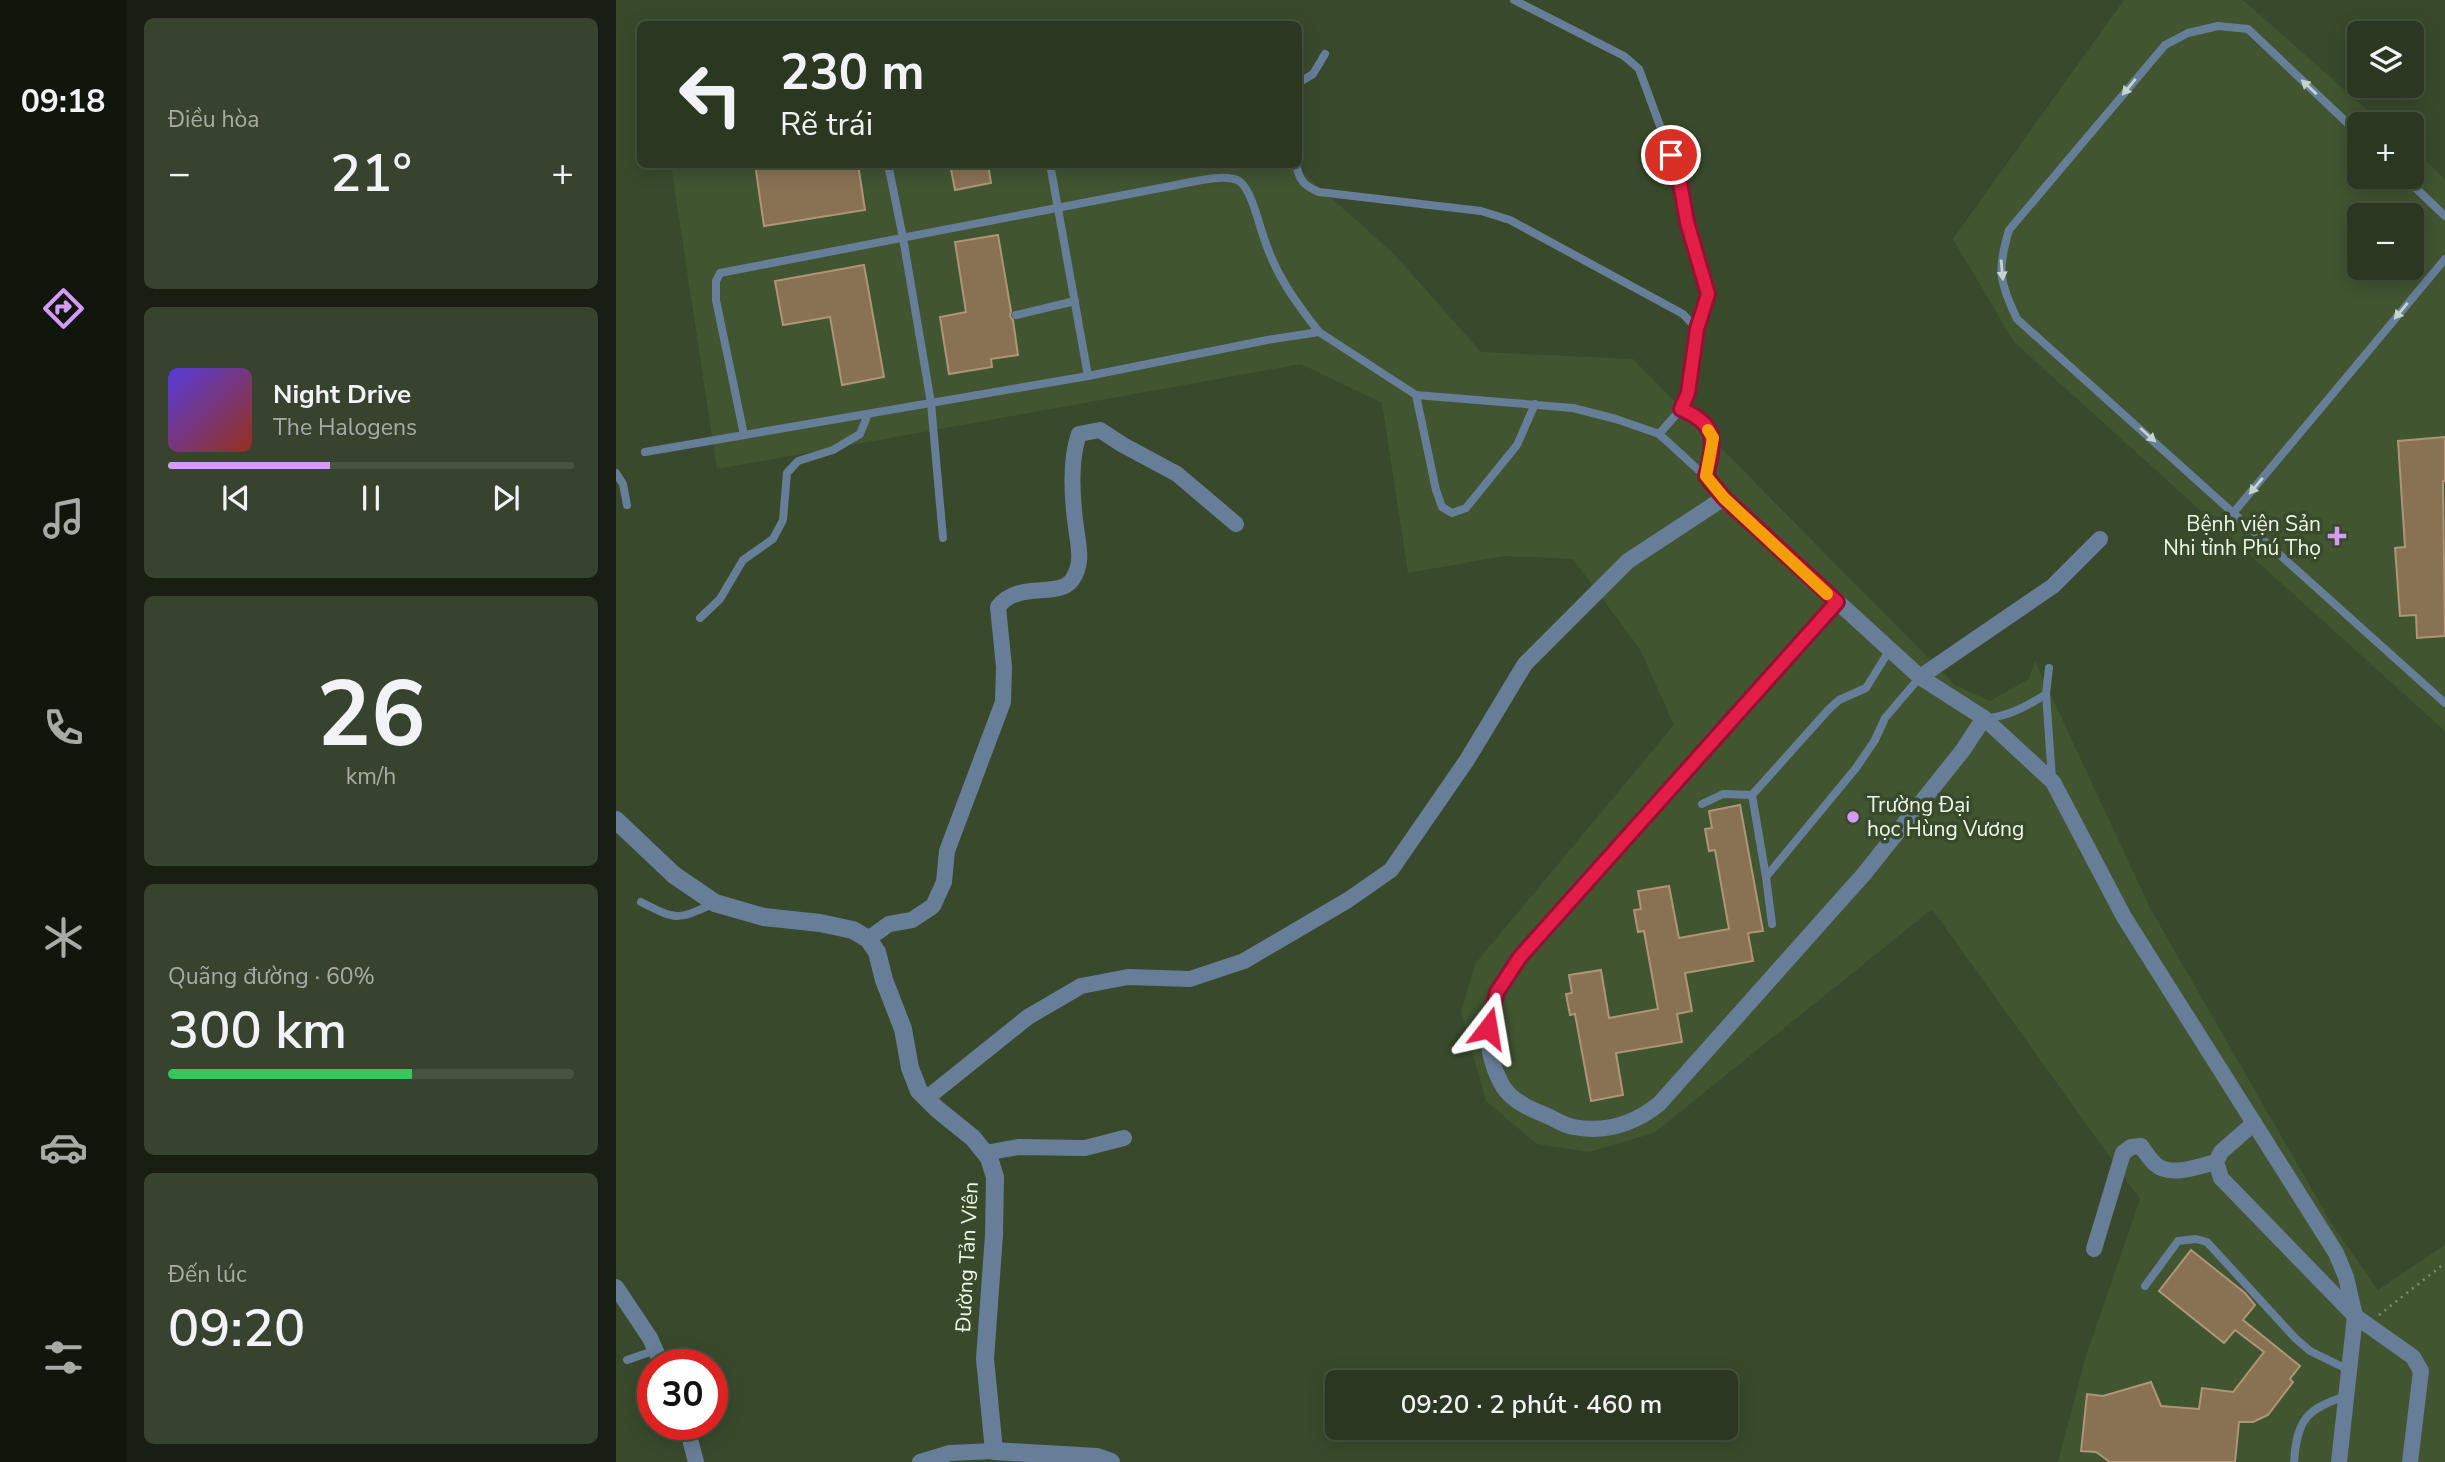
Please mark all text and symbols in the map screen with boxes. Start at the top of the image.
map controls [2347,21,2424,280]
button: layers [2347,21,2424,98]
text: 230 m [780,39,924,106]
icon: left [665,49,756,140]
one-way arrow [2122,79,2137,96]
one-way arrow [2301,79,2318,96]
text: 09:18 [21,80,105,123]
text: Rẽ trái [780,103,873,146]
text: Điều hòa [168,104,260,135]
button: + [2347,112,2424,189]
pin [1641,125,1701,185]
icon: arrive [1652,136,1690,174]
text: 21° [330,138,412,209]
text: − [168,148,191,199]
text: + [551,148,574,199]
button: − [2347,203,2424,280]
one-way arrow [1997,259,2008,281]
icon: directions [39,284,88,333]
one-way arrow [2394,303,2409,320]
text: Night Drive [273,377,411,412]
text: The Halogens [273,412,417,443]
one-way arrow [2139,427,2156,443]
one-way arrow [2248,477,2263,495]
icon: previous [217,479,255,517]
icon: pause [352,479,390,517]
icon: next [487,479,525,517]
icon: music [39,494,88,543]
place label: Bệnh viện Sản Nhi tỉnh Phú Thọ [2163,510,2321,562]
marker: Bệnh viện Sản Nhi tỉnh Phú Thọ [2327,526,2347,546]
text: 26 [316,653,426,777]
icon: phone [39,703,88,752]
text: km/h [346,761,396,792]
place label: Trường Đại học Hùng Vương [1867,791,2024,843]
marker: Trường Đại học Hùng Vương [1845,809,1861,825]
icon: climate [39,913,88,962]
text: Quãng đường · 60% [168,961,375,992]
position arrow [1451,991,1525,1065]
text: 300 km [168,995,347,1066]
icon: car [39,1123,88,1172]
street label: Đường Tản Viên [949,1181,985,1334]
text: Đến lúc [168,1259,247,1290]
text: 09:20 [168,1293,305,1364]
icon: filters [39,1333,88,1382]
speed limit sign: 30 [637,1349,728,1440]
text: 09:20 · 2 phút · 460 m [1401,1387,1662,1422]

